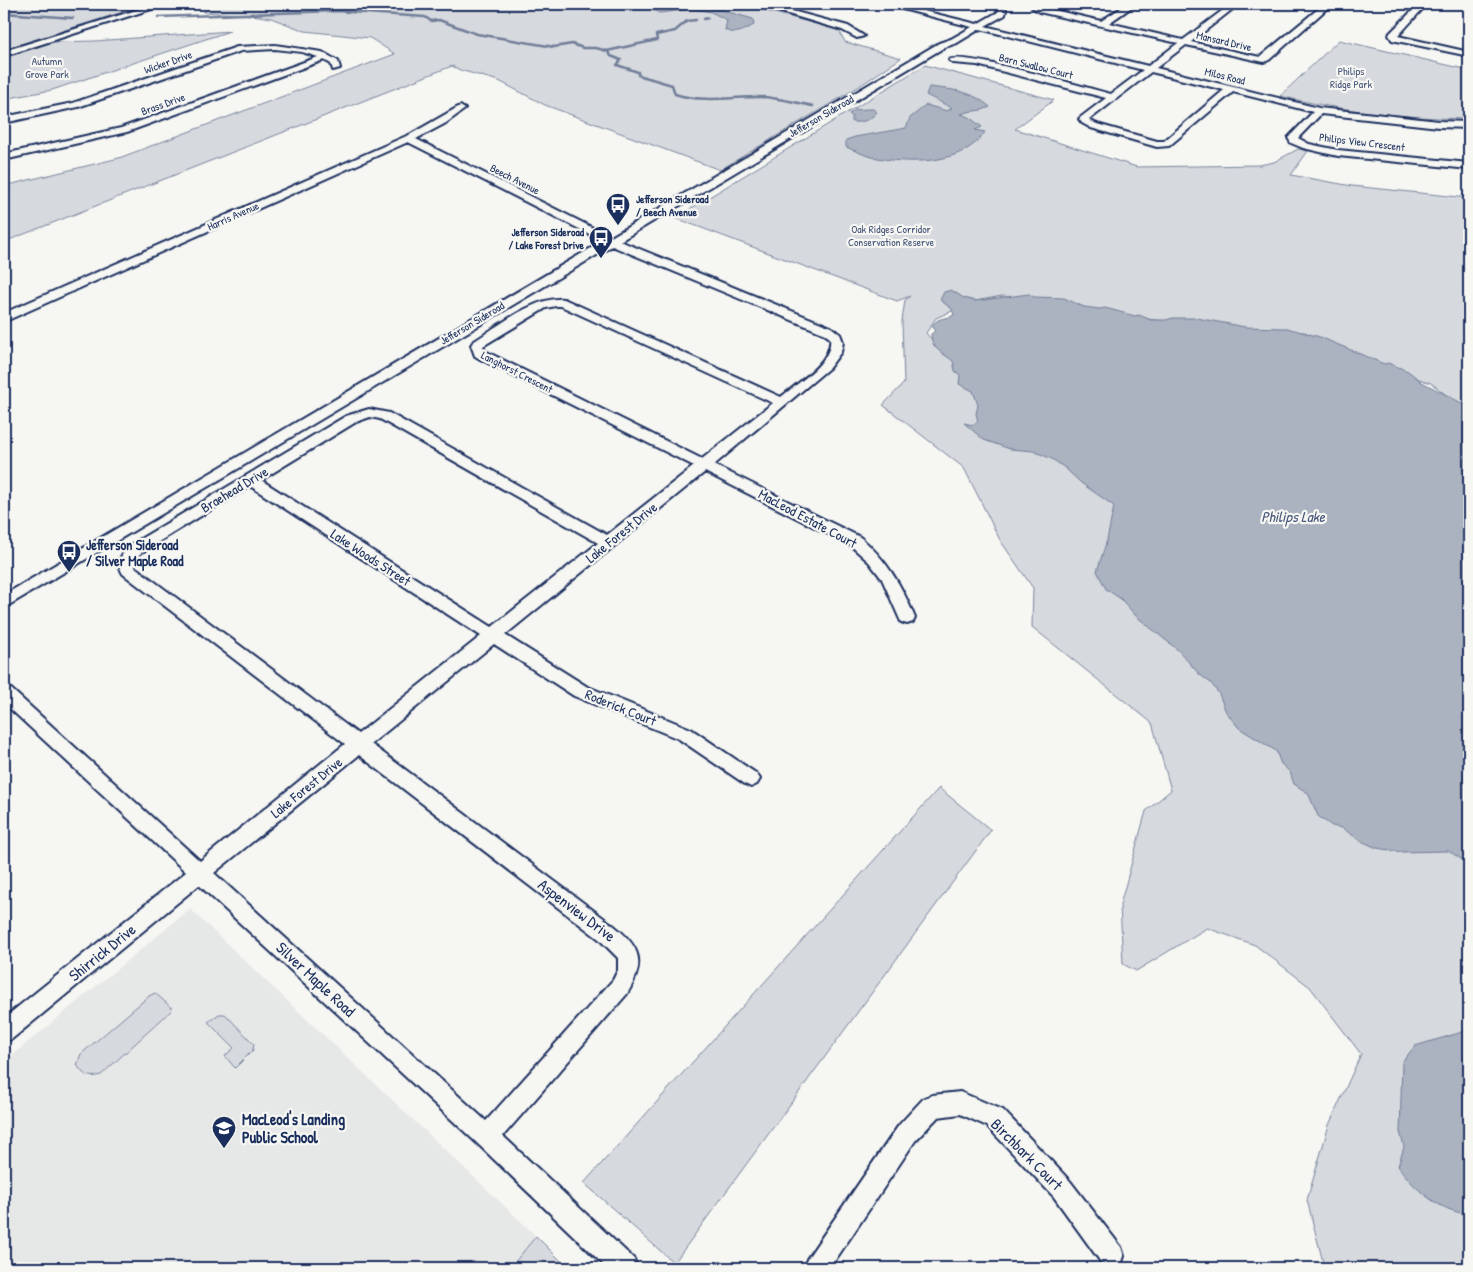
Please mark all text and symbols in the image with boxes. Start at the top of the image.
street label: Mansard Drive [1195,28,1254,54]
street label: Wicker Drive [142,47,194,77]
street label: Barn Swallow Court [998,50,1075,82]
park label: Autumn Grove Park [25,54,69,81]
street label: Milos Road [1203,64,1247,88]
park label: Philips Ridge Park [1330,64,1372,91]
street label: Brass Drive [139,89,188,118]
street label: Jefferson Sideroad [786,91,856,140]
street label: Philips View Crescent [1318,130,1406,154]
street label: Beech Avenue [488,161,543,198]
bus stop icon: Jefferson Sideroad / Beech Avenue [605,192,631,226]
place label: Jefferson Sideroad / Beech Avenue [636,192,709,219]
street label: Harris Avenue [205,198,262,234]
park label: Oak Ridges Corridor Conservation Reserve [848,222,935,249]
place label: Jefferson Sideroad / Lake Forest Drive [509,225,585,252]
bus stop icon: Jefferson Sideroad / Lake Forest Drive [588,225,614,259]
street label: Jefferson Sideroad [437,298,507,348]
street label: Langhorst Crescent [479,348,555,396]
street label: Braehead Drive [197,461,272,517]
street label: MacLeod Estate Court [755,484,861,552]
street label: Lake Forest Drive [581,497,661,567]
water label: Philips Lake [1261,506,1326,527]
street label: Lake Woods Street [327,524,415,590]
place label: Jefferson Sideroad / Silver Maple Road [86,535,184,572]
bus stop icon: Jefferson Sideroad / Silver Maple Road [56,539,82,573]
street label: Roderick Court [583,684,660,730]
street label: Lake Forest Drive [266,752,346,822]
street label: Aspenview Drive [534,874,621,947]
street label: Shirrick Drive [64,918,141,986]
street label: Silver Maple Road [272,937,360,1021]
place label: MacLeod's Landing Public School [242,1108,345,1148]
street label: Birchbark Court [986,1113,1068,1195]
school or university icon: MacLeod's Landing Public School [211,1115,237,1149]

